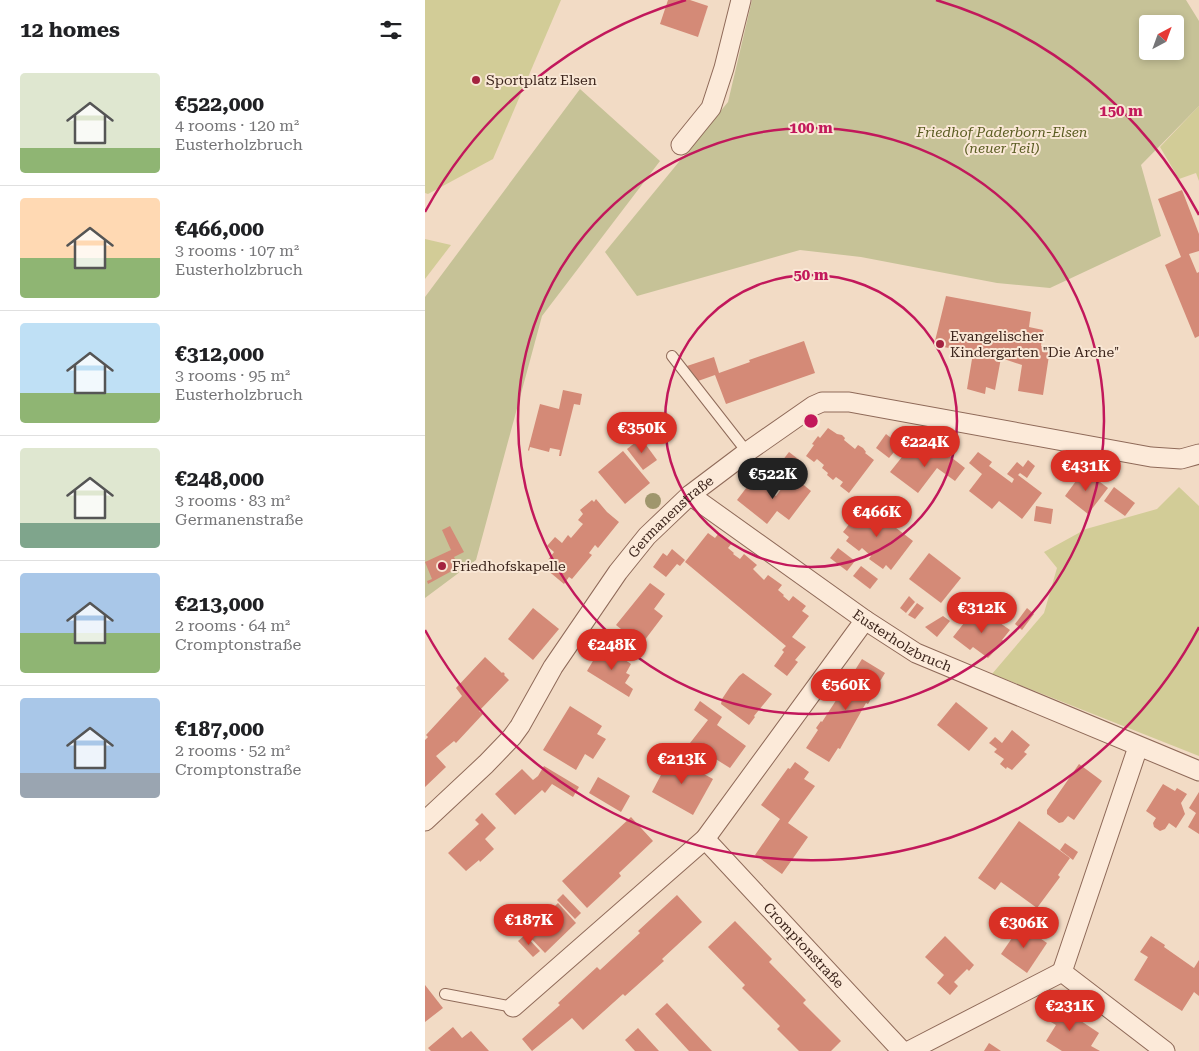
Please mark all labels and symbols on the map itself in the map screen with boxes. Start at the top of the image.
north arrow [1139,15,1184,60]
place label: Sportplatz Elsen [486,72,597,88]
marker: Sportplatz Elsen [470,74,482,86]
text: 150 m [1099,102,1143,120]
text: 100 m [789,119,833,137]
park label: Friedhof Paderborn-Elsen (neuer Teil) [916,124,1088,156]
text: 50 m [793,266,829,284]
place label: Evangelischer Kindergarten "Die Arche" [950,328,1119,360]
marker: Evangelischer Kindergarten "Die Arche" [934,338,946,350]
pin: €350K [607,412,677,454]
centre of rings [802,412,820,430]
pin: €224K [890,426,960,468]
pin: €431K [1051,450,1121,492]
pin: €522K [738,458,808,500]
street label: Germanenstraße [625,472,717,561]
pin: €466K [842,496,912,538]
place label: Friedhofskapelle [452,558,566,574]
marker: Friedhofskapelle [436,560,448,572]
pin: €312K [947,592,1017,634]
street label: Eusterholzbruch [850,606,954,675]
pin: €248K [577,628,647,671]
pin: €560K [811,668,881,711]
pin: €213K [647,742,717,785]
street label: Cromptonstraße [760,899,847,991]
pin: €187K [494,904,564,946]
pin: €306K [989,906,1059,949]
pin: €231K [1035,990,1105,1032]

